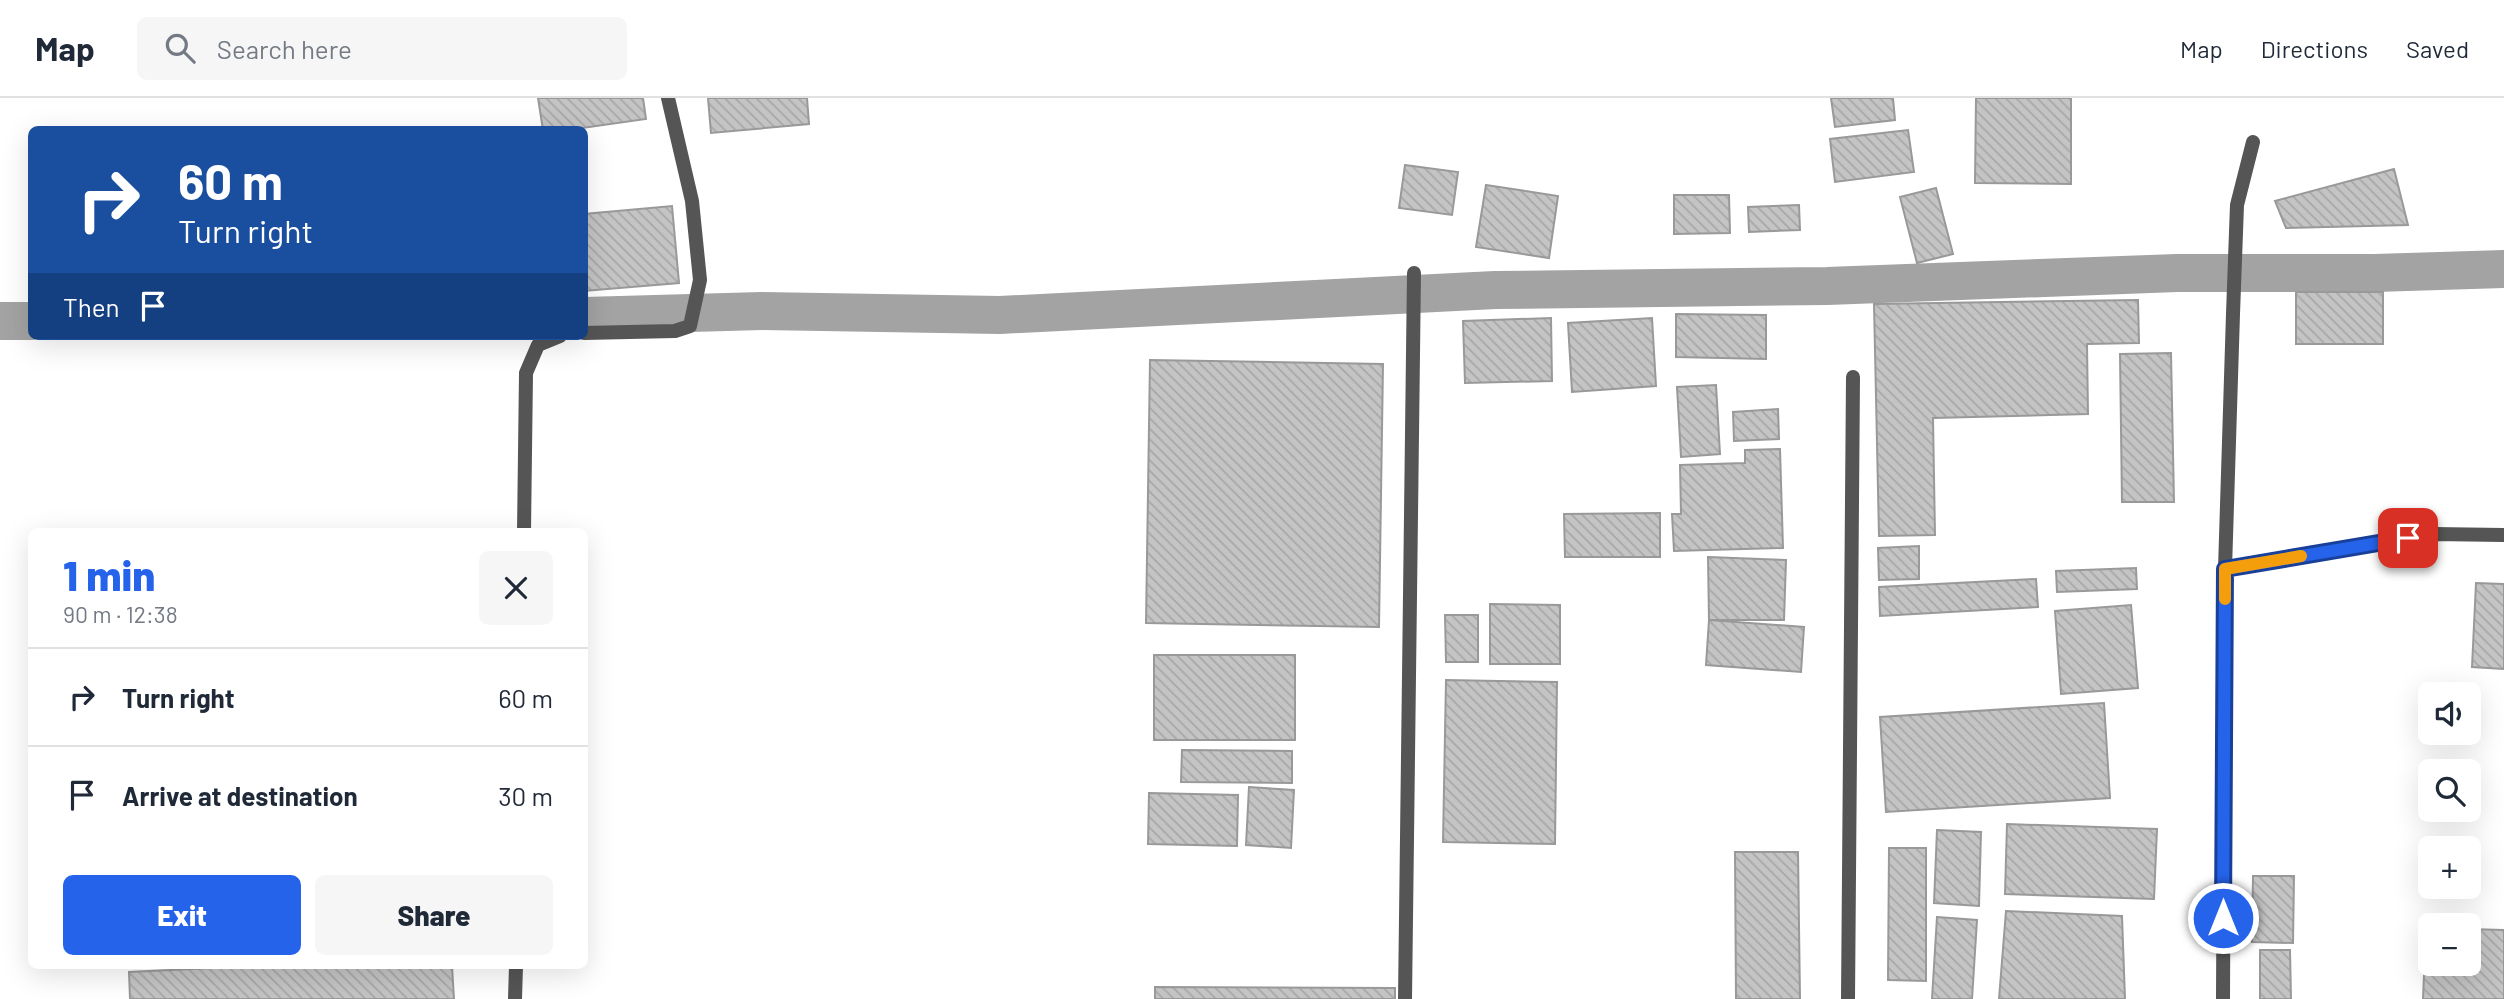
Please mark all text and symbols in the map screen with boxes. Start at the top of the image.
search box [137,17,627,80]
text: Map [35,28,95,68]
icon: search [161,29,199,67]
text: Search here [217,33,352,64]
text: Map [2180,34,2223,63]
text: Directions [2261,34,2368,63]
text: Saved [2406,34,2469,63]
text: 60 m [178,151,283,210]
icon: right [63,154,154,245]
text: Turn right [178,211,313,249]
icon: arrive [134,287,172,325]
text: Then [63,291,120,322]
pin [2378,508,2438,568]
icon: arrive [2389,519,2427,557]
text: 1 min [63,549,155,599]
button: close [479,551,553,625]
text: 90 m · 12:38 [63,600,178,628]
icon: right [63,678,101,716]
text: Turn right [122,682,235,713]
text: 60 m [498,682,553,713]
map controls [2418,682,2481,976]
button: sound [2418,682,2481,745]
button: search [2418,759,2481,822]
icon: arrive [63,776,101,814]
text: Arrive at destination [122,780,358,811]
text: 30 m [498,780,553,811]
button: + [2418,836,2481,899]
button: Exit [63,875,301,955]
button: Share [315,875,553,955]
position arrow [2186,881,2260,955]
button: − [2418,913,2481,976]

